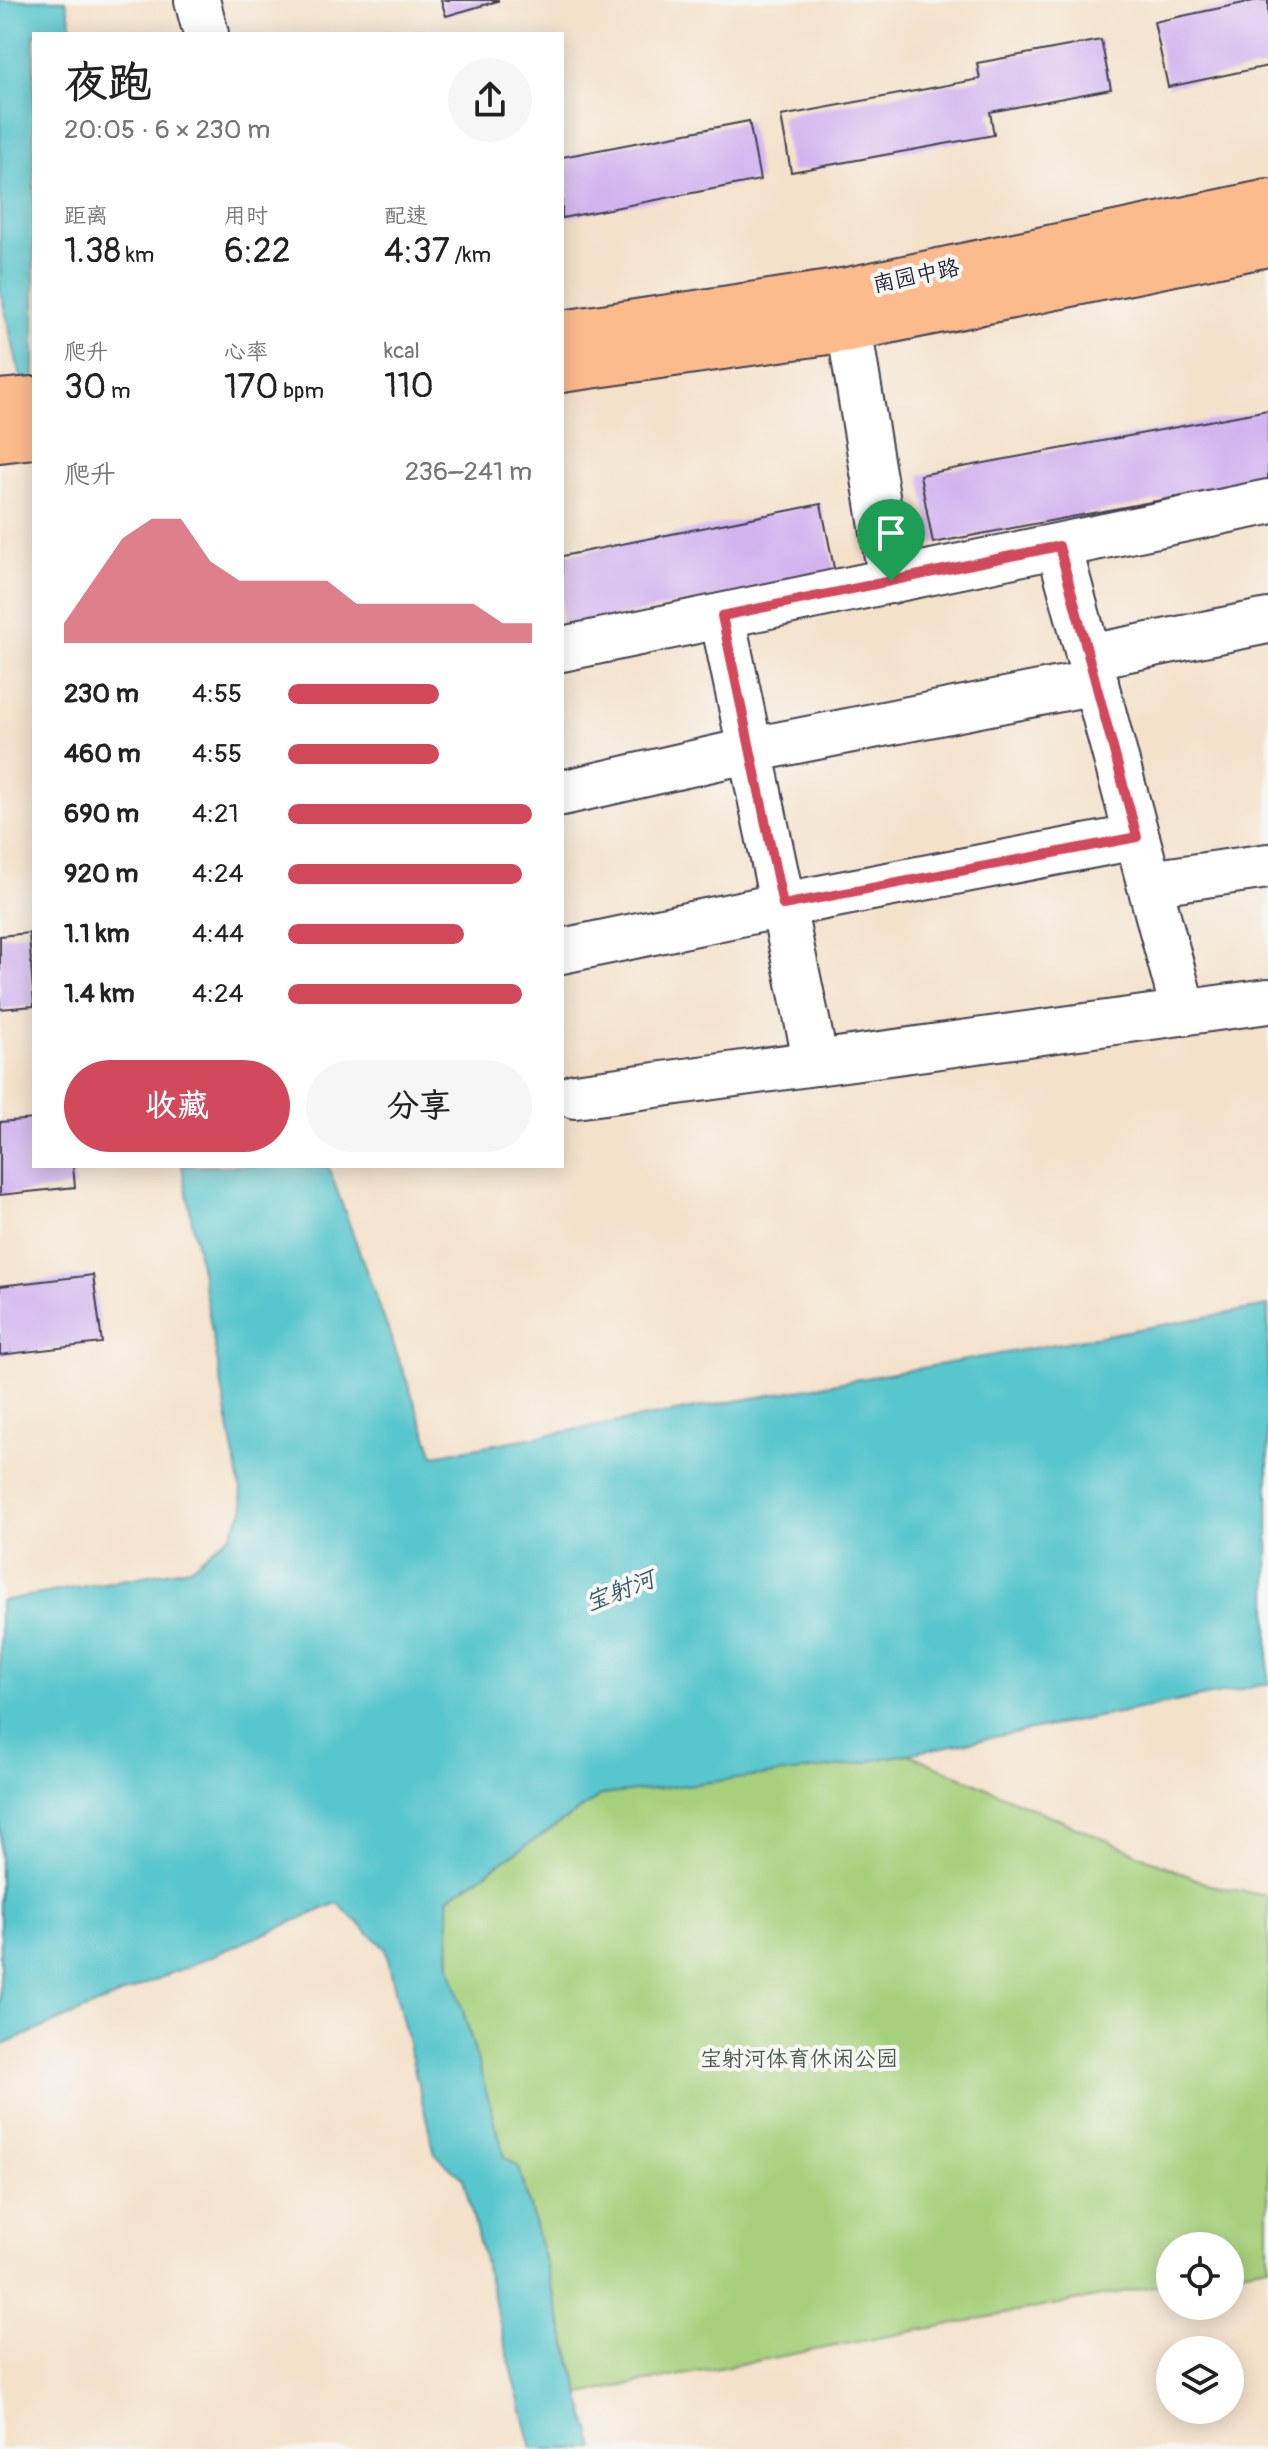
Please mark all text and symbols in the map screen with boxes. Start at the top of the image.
text: 夜跑 [64,56,152,111]
button: share [448,58,532,142]
text: 20:05 · 6 × 230 m [64,114,270,146]
text: 距离 [64,202,108,230]
text: 用时 [224,202,268,230]
text: 配速 [384,202,428,230]
text: 1.38 [64,230,121,273]
text: 6:22 [224,230,291,273]
text: 4:37 [384,230,450,273]
text: km [121,241,154,269]
text: /km [450,241,491,269]
street label: 南园中路 [870,253,962,299]
text: kcal [384,337,420,365]
text: 爬升 [64,338,108,366]
text: 心率 [224,338,268,366]
text: 110 [384,365,434,408]
text: 30 [64,366,106,409]
text: 170 [224,366,279,409]
text: m [106,377,131,405]
text: bpm [279,377,324,405]
text: 236–241 m [405,456,532,488]
text: 爬升 [64,459,116,491]
pin [857,499,925,581]
icon: arrive [869,511,913,555]
text: 230 m [64,678,139,710]
text: 4:55 [192,678,242,710]
text: 460 m [64,738,141,770]
text: 4:55 [192,738,242,770]
text: 690 m [64,798,139,830]
text: 4:21 [192,798,239,830]
text: 920 m [64,858,138,890]
text: 4:24 [192,858,244,890]
text: 1.1 km [64,918,130,950]
text: 4:44 [192,918,244,950]
text: 1.4 km [64,978,135,1010]
text: 4:24 [192,978,244,1010]
button: 收藏 [64,1060,290,1152]
button: 分享 [306,1060,532,1152]
water label: 宝射河 [581,1563,663,1617]
park label: 宝射河体育休闲公园 [700,2045,898,2073]
map controls [1156,2232,1244,2424]
button: locate [1156,2232,1244,2320]
button: layers [1156,2336,1244,2424]

